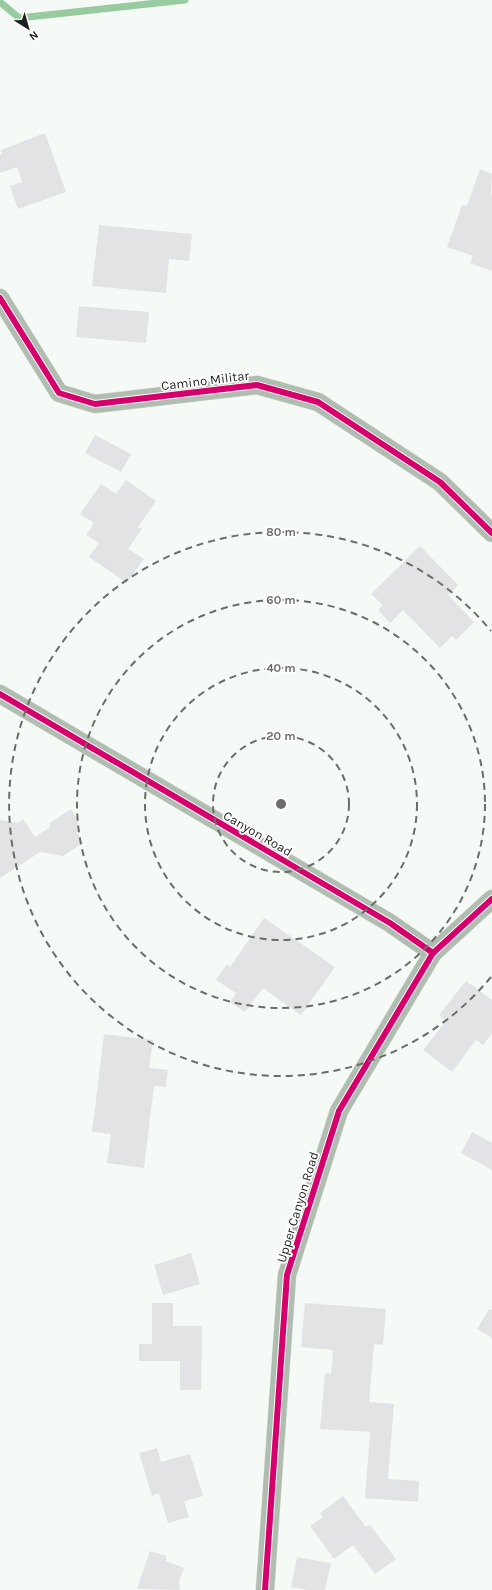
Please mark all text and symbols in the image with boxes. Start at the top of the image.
north arrow [8,8,48,48]
text: N [27,28,41,43]
street label: Camino Militar [160,368,250,393]
text: 80 m [266,525,296,539]
text: 60 m [266,593,296,607]
text: 40 m [266,661,296,675]
text: 20 m [266,729,296,743]
centre of rings [274,797,288,811]
street label: Canyon Road [221,808,295,859]
street label: Upper Canyon Road [273,1150,321,1264]

